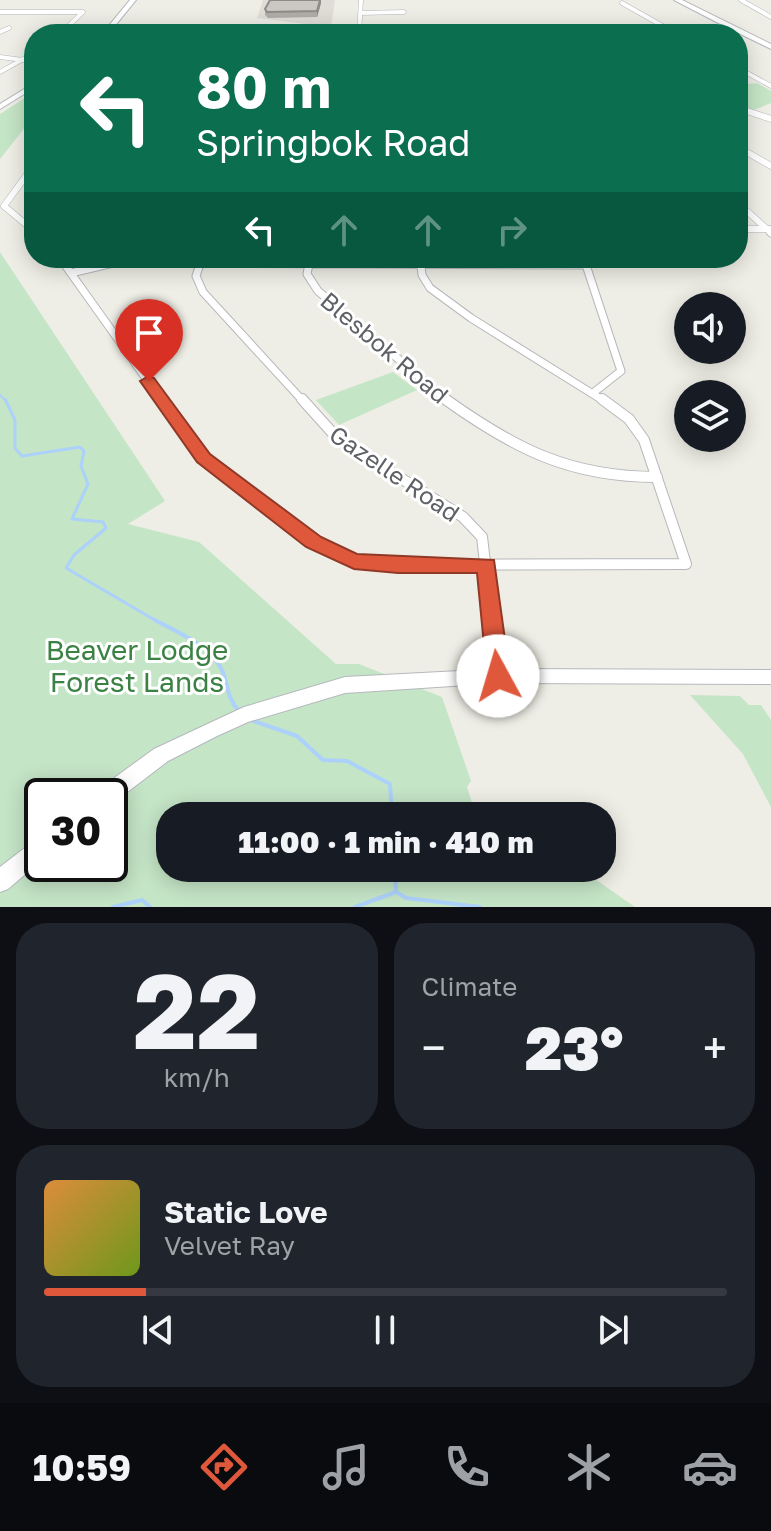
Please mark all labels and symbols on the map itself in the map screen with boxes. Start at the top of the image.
street label: Blesbok Road [315,285,455,409]
pin [115,299,183,381]
street label: Gazelle Road [325,419,465,527]
park label: Beaver Lodge Forest Lands [46,633,228,698]
position arrow [456,634,540,718]
speed limit sign: 30 [24,778,128,882]

